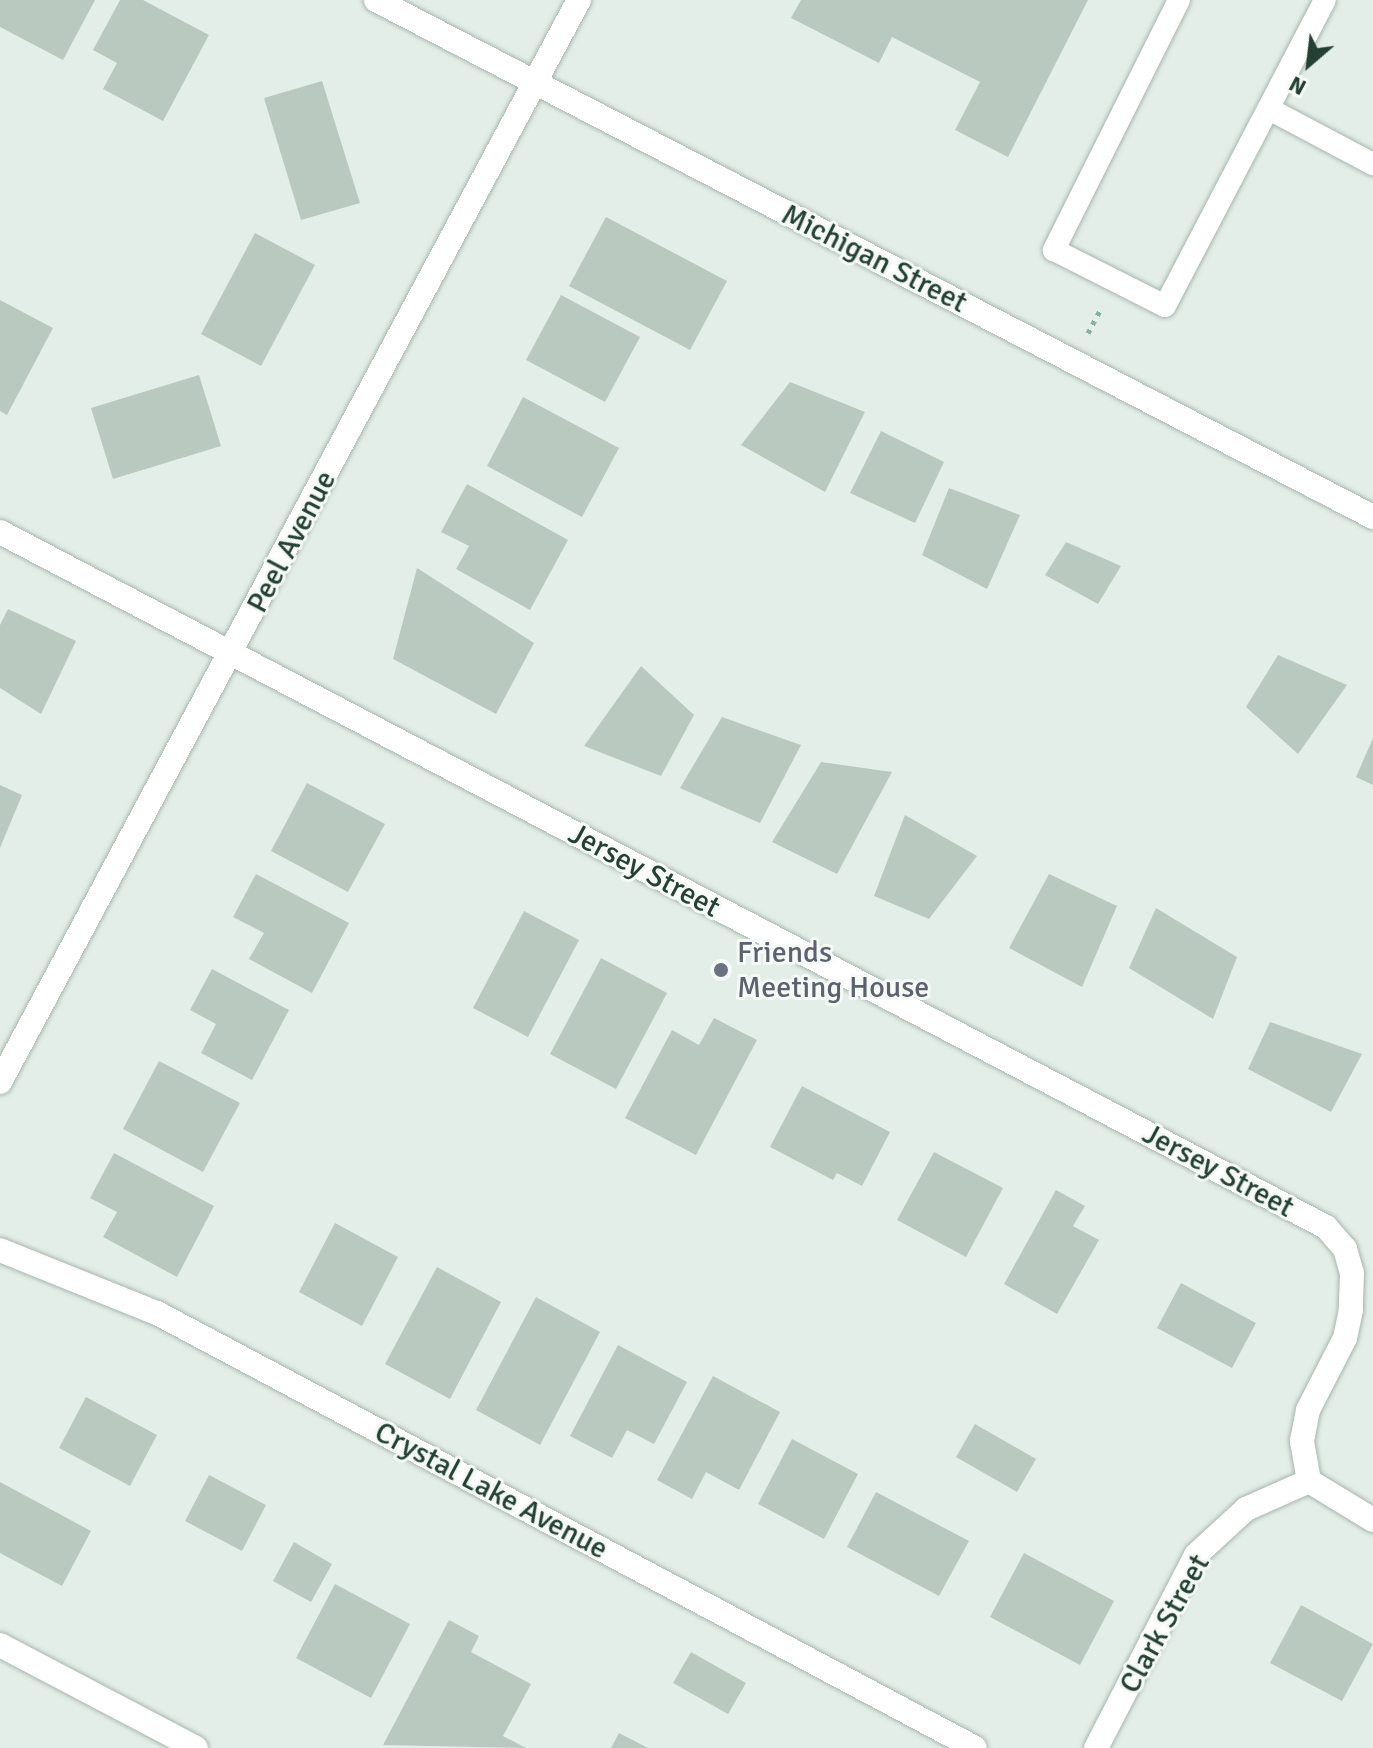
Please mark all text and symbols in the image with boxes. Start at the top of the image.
north arrow [1269,24,1349,104]
text: N [1284,70,1311,101]
street label: Michigan Street [775,197,973,321]
street label: Peel Avenue [240,465,344,619]
street label: Jersey Street [562,816,726,926]
place label: Friends Meeting House [737,935,929,1006]
marker: Friends Meeting House [712,961,730,979]
street label: Jersey Street [1136,1116,1300,1226]
street label: Crystal Lake Avenue [368,1414,614,1568]
street label: Clark Street [1112,1548,1218,1700]

